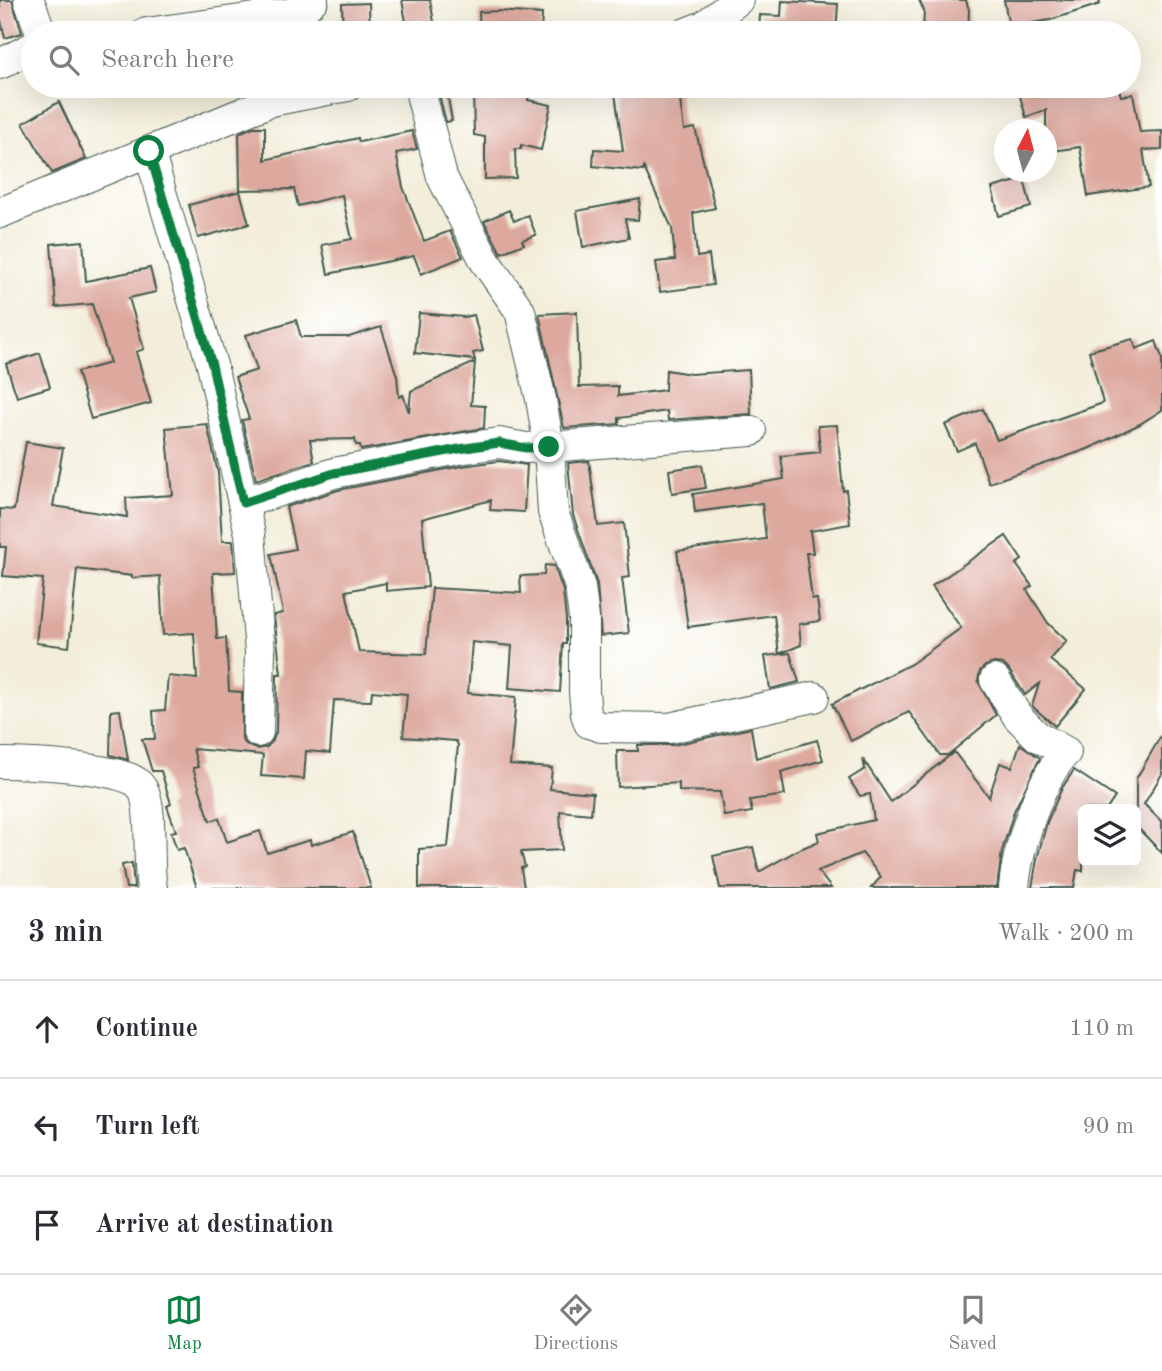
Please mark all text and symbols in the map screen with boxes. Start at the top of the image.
search box [21,21,1141,98]
icon: search [45,41,83,79]
text: Search here [101,47,234,73]
north arrow [994,119,1057,182]
route start [133,135,164,166]
route end [533,431,564,462]
map controls [1078,804,1141,867]
button: layers [1078,804,1141,867]
text: 3 min [28,918,103,948]
text: Walk · 200 m [998,922,1134,945]
icon: ahead [28,1010,66,1048]
text: Continue [95,1016,198,1042]
text: 110 m [1069,1017,1134,1040]
icon: left [28,1108,66,1146]
text: Turn left [95,1114,200,1140]
text: 90 m [1083,1115,1134,1138]
icon: arrive [28,1206,66,1244]
text: Arrive at destination [95,1212,334,1238]
tab: Map [165,1291,203,1356]
tab: Directions [534,1291,618,1356]
tab: Saved [948,1291,997,1356]

